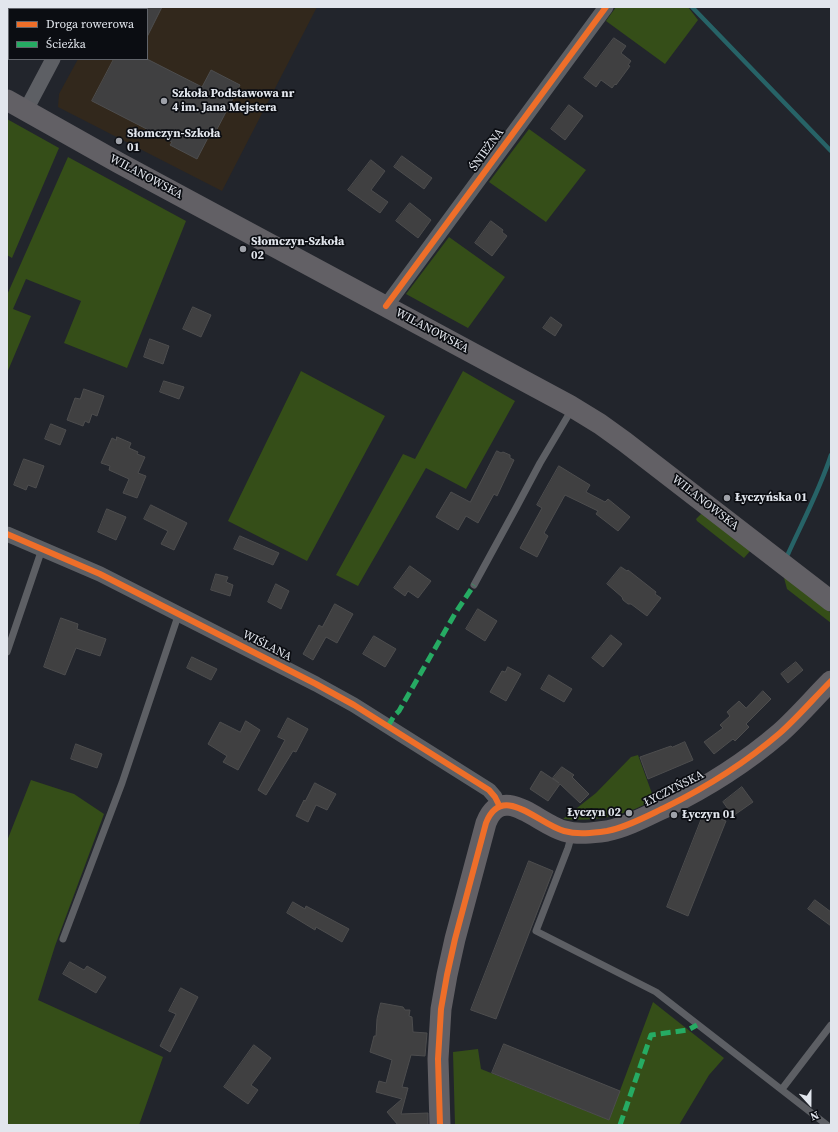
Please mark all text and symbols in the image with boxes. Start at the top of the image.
legend [8,8,148,60]
text: Droga rowerowa [46,16,134,32]
text: Ścieżka [46,36,86,52]
place label: Szkoła Podstawowa nr 4 im. Jana Mejstera [172,87,294,115]
marker: Szkoła Podstawowa nr 4 im. Jana Mejstera [159,96,169,106]
street label: ŚNIEŻNA [467,126,507,174]
place label: Słomczyn-Szkoła 01 [127,127,220,155]
marker: Słomczyn-Szkoła 01 [114,136,124,146]
street label: WILANOWSKA [107,152,185,202]
place label: Słomczyn-Szkoła 02 [251,235,344,263]
marker: Słomczyn-Szkoła 02 [238,244,248,254]
street label: WILANOWSKA [393,306,471,356]
street label: WILANOWSKA [669,472,741,534]
place label: Łyczyńska 01 [735,491,807,505]
marker: Łyczyńska 01 [722,493,732,503]
street label: WIŚLANA [240,627,294,665]
street label: ŁYCZYŃSKA [642,768,706,810]
place label: Łyczyn 02 [567,806,621,820]
marker: Łyczyn 02 [624,808,634,818]
place label: Łyczyn 01 [682,808,736,822]
marker: Łyczyn 01 [669,810,679,820]
north arrow [790,1084,830,1124]
text: N [808,1107,821,1124]

